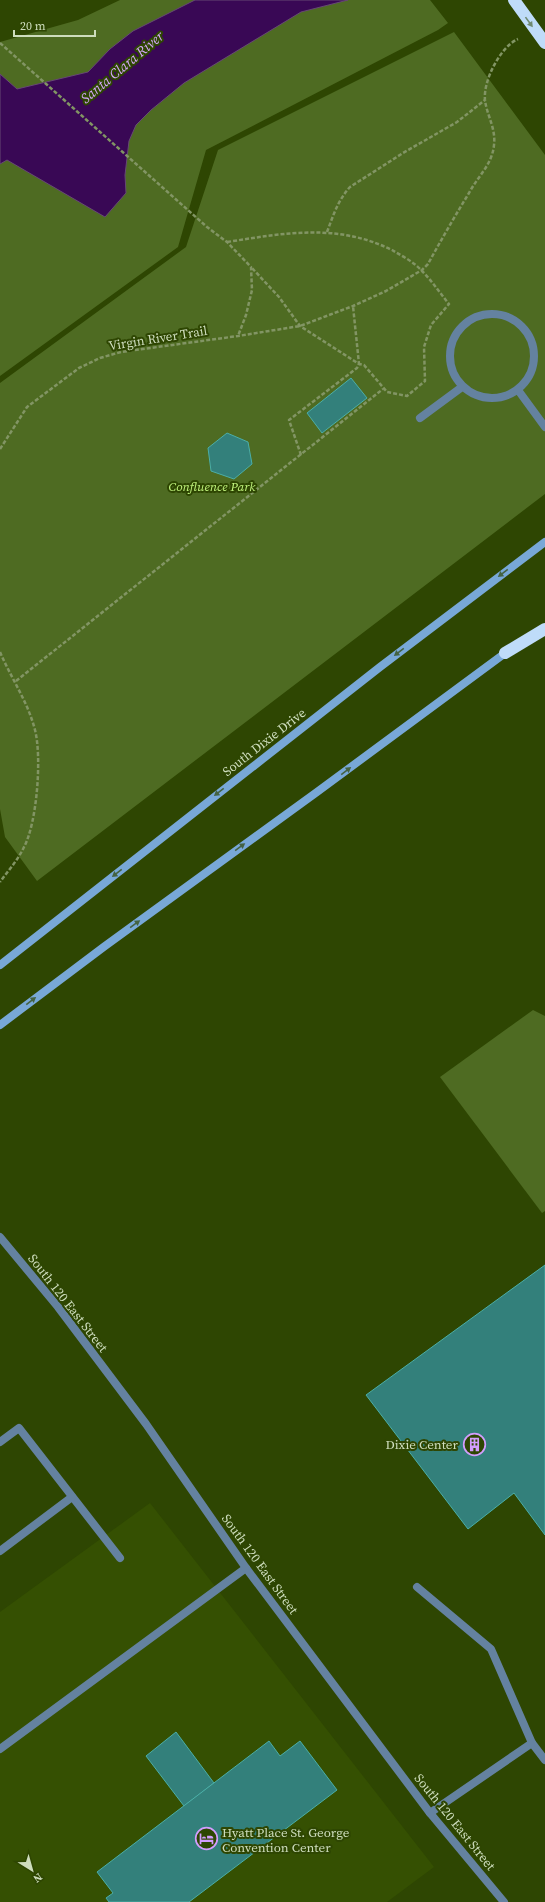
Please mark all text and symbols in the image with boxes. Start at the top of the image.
scale bar [14,12,95,38]
one-way arrow [525,16,534,27]
text: 20 m [20,18,46,34]
water label: Santa Clara River [76,26,168,108]
street label: Virgin River Trail [107,322,209,354]
park label: Confluence Park [169,478,256,495]
one-way arrow [497,569,508,578]
one-way arrow [394,648,404,656]
street label: South Dixie Drive [219,704,309,780]
one-way arrow [340,767,351,775]
one-way arrow [214,788,225,796]
one-way arrow [235,843,246,851]
one-way arrow [112,868,123,877]
one-way arrow [130,920,140,928]
one-way arrow [25,997,36,1005]
street label: South 120 East Street [24,1251,112,1356]
building icon: Dixie Center [461,1431,487,1457]
place label: Dixie Center [386,1436,458,1453]
street label: South 120 East Street [218,1511,303,1618]
street label: South 120 East Street [411,1770,500,1874]
place label: Hyatt Place St. George Convention Center [222,1824,350,1856]
hotel icon: Hyatt Place St. George Convention Center [193,1826,219,1852]
north arrow [12,1850,52,1890]
text: N [30,1869,45,1886]

